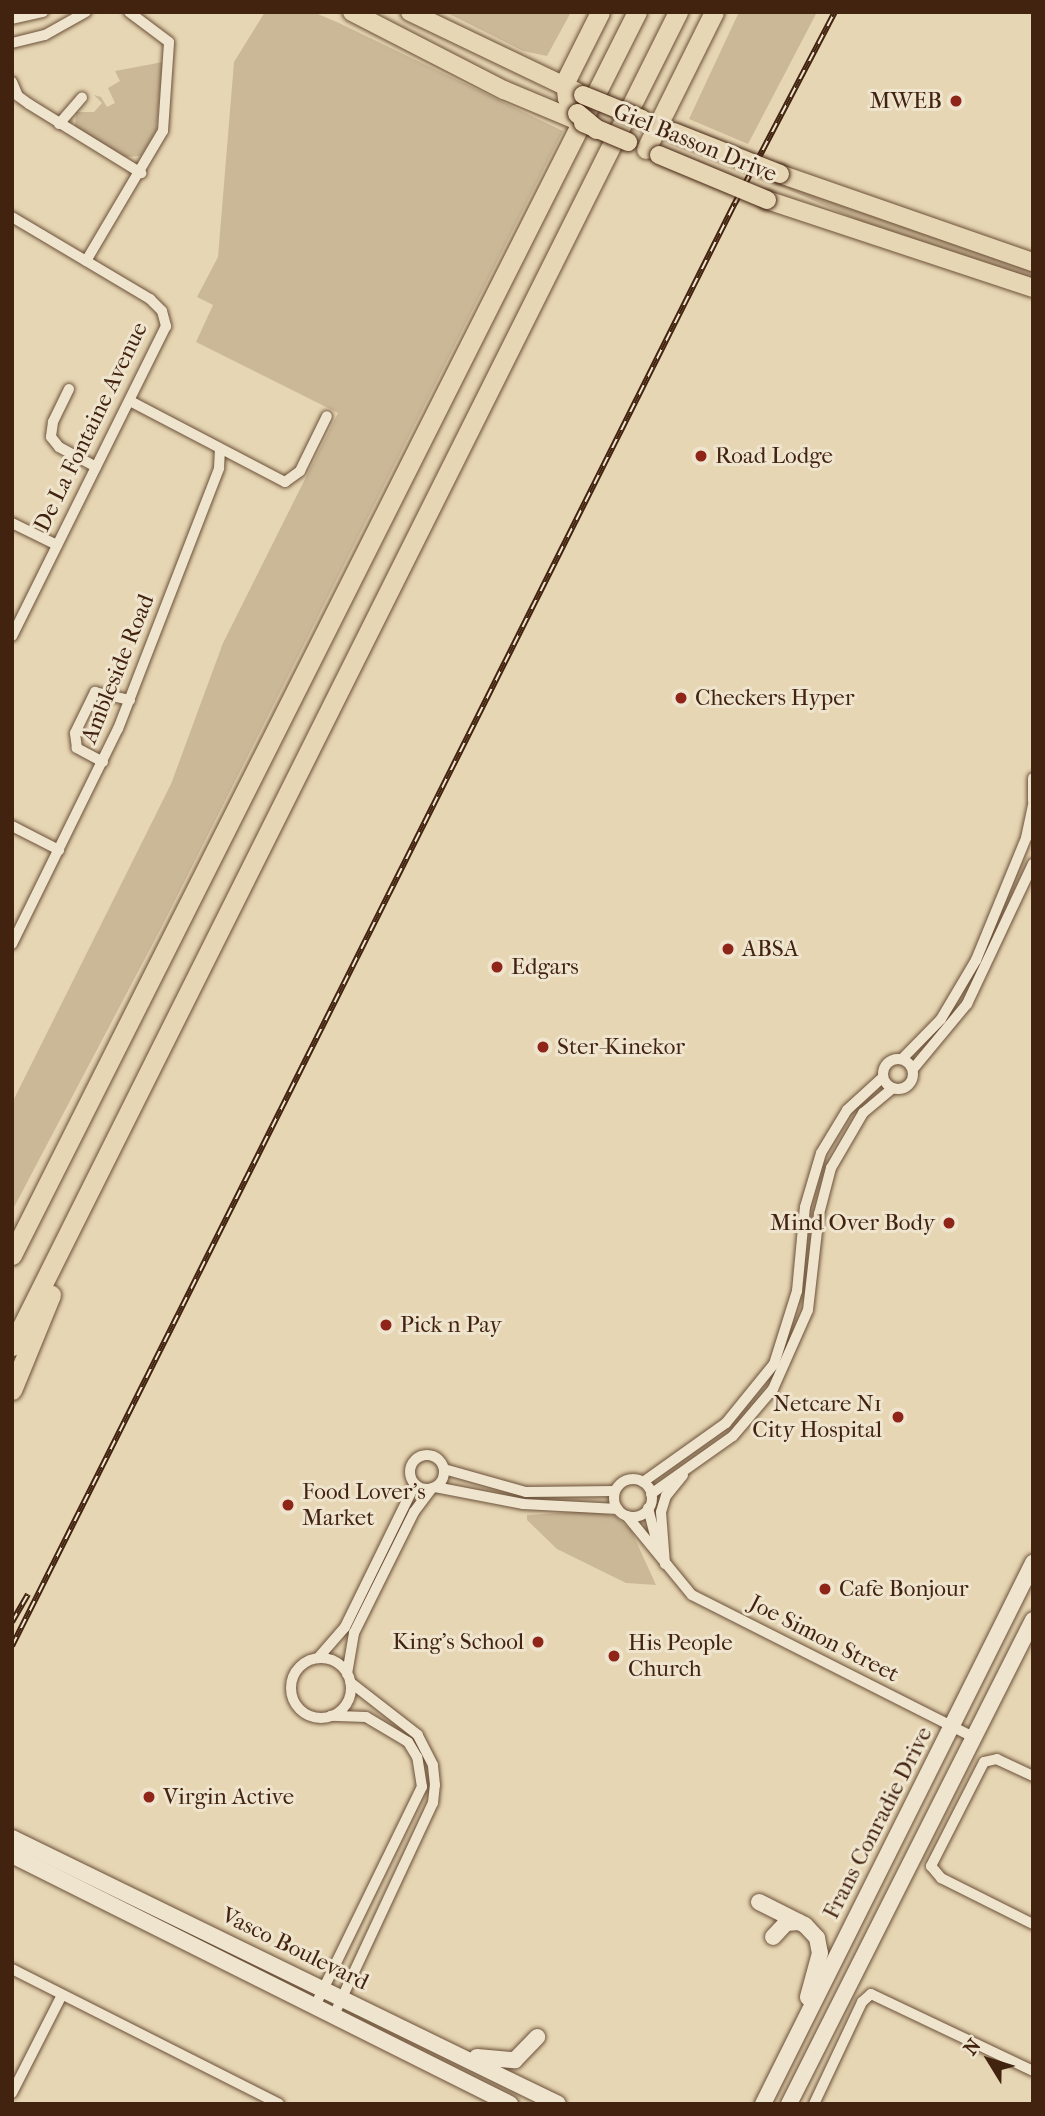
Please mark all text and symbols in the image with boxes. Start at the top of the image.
place label: MWEB [869,87,942,115]
marker: MWEB [948,93,964,109]
street label: Giel Basson Drive [609,98,781,188]
street label: De La Fontaine Avenue [28,318,154,536]
place label: Road Lodge [715,442,833,470]
marker: Road Lodge [693,448,709,464]
street label: Ambleside Road [76,590,160,748]
place label: Checkers Hyper [695,684,854,712]
marker: Checkers Hyper [673,690,689,706]
place label: ABSA [742,935,799,963]
marker: ABSA [720,941,736,957]
place label: Edgars [511,953,579,981]
marker: Edgars [489,959,505,975]
place label: Ster-Kinekor [557,1033,685,1061]
marker: Ster-Kinekor [535,1039,551,1055]
place label: Mind Over Body [770,1209,935,1237]
marker: Mind Over Body [941,1215,957,1231]
place label: Pick n Pay [400,1311,502,1339]
marker: Pick n Pay [378,1317,394,1333]
place label: Netcare N1 City Hospital [752,1390,882,1444]
marker: Netcare N1 City Hospital [888,1407,908,1427]
place label: Food Lover's Market [302,1478,426,1532]
marker: Food Lover's Market [280,1497,296,1513]
place label: Cafe Bonjour [839,1575,968,1603]
marker: Cafe Bonjour [817,1581,833,1597]
street label: Joe Simon Street [745,1589,903,1689]
place label: King's School [392,1628,524,1656]
place label: His People Church [628,1629,733,1683]
marker: King's School [530,1634,546,1650]
marker: His People Church [606,1648,622,1664]
street label: Frans Conradie Drive [818,1722,938,1924]
place label: Virgin Active [163,1783,294,1811]
marker: Virgin Active [141,1789,157,1805]
street label: Vasco Boulevard [217,1902,373,1996]
north arrow [954,2025,1024,2095]
text: N [959,2035,986,2060]

